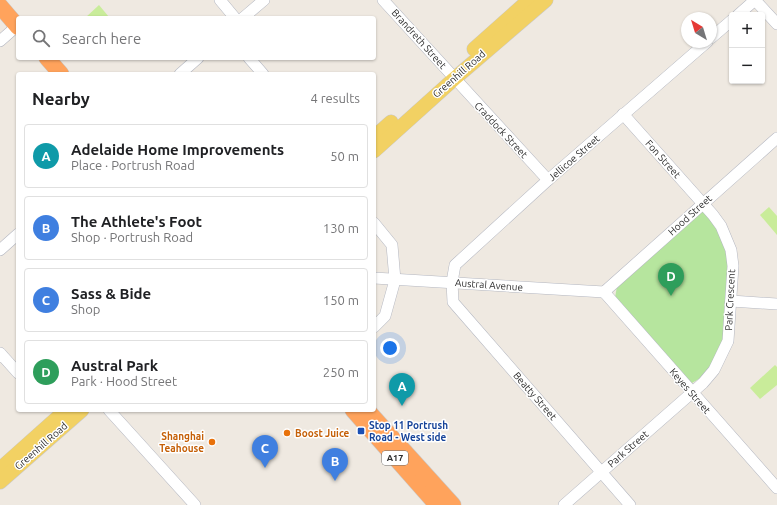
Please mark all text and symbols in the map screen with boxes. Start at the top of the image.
street label: Brandreth Street [389,7,449,71]
north arrow [681,12,717,48]
map controls [729,12,765,84]
button: + [729,12,765,48]
search box [16,16,376,60]
icon: search [30,27,52,49]
text: Search here [62,30,141,47]
street label: Greenhill Road [431,48,488,100]
button: − [729,48,765,84]
text: Nearby [32,89,90,108]
text: 4 results [310,91,360,105]
street label: Craddock Street [472,100,530,160]
street label: Jellicoe Street [546,133,602,183]
street label: Fon Street [643,138,683,180]
text: Adelaide Home Improvements [71,141,284,158]
text: A [41,149,51,163]
text: 50 m [330,149,359,163]
text: Place · Portrush Road [71,158,195,172]
street label: Hood Street [666,193,714,237]
text: The Athlete's Foot [71,213,202,230]
text: B [42,221,50,235]
text: 130 m [323,221,359,235]
text: Shop · Portrush Road [71,230,193,244]
pin: D [658,263,684,296]
street label: Park Crescent [723,269,737,331]
street label: Austral Avenue [455,277,523,293]
text: Sass & Bide [71,285,151,302]
text: C [42,293,50,307]
text: 150 m [323,293,359,307]
text: Shop [71,302,100,316]
your location [380,338,400,358]
text: Austral Park [71,357,158,374]
text: D [41,365,51,379]
text: 250 m [323,365,359,379]
street label: Keyes Street [667,366,713,416]
street label: Beatty Street [511,370,559,422]
pin: A [389,373,415,406]
text: Park · Hood Street [71,374,177,388]
street label: Greenhill Road [13,420,70,472]
place label: Stop 11 Portrush Road - West side [369,420,448,443]
marker: Stop 11 Portrush Road - West side [356,426,366,436]
marker: Boost Juice [282,428,292,438]
place label: Boost Juice [295,428,350,439]
street label: Park Street [605,428,651,470]
place label: Shanghai Teahouse [159,431,204,454]
pin: C [252,435,278,468]
marker: Shanghai Teahouse [207,437,217,447]
pin: B [322,448,348,481]
road number: A17 [382,451,408,465]

